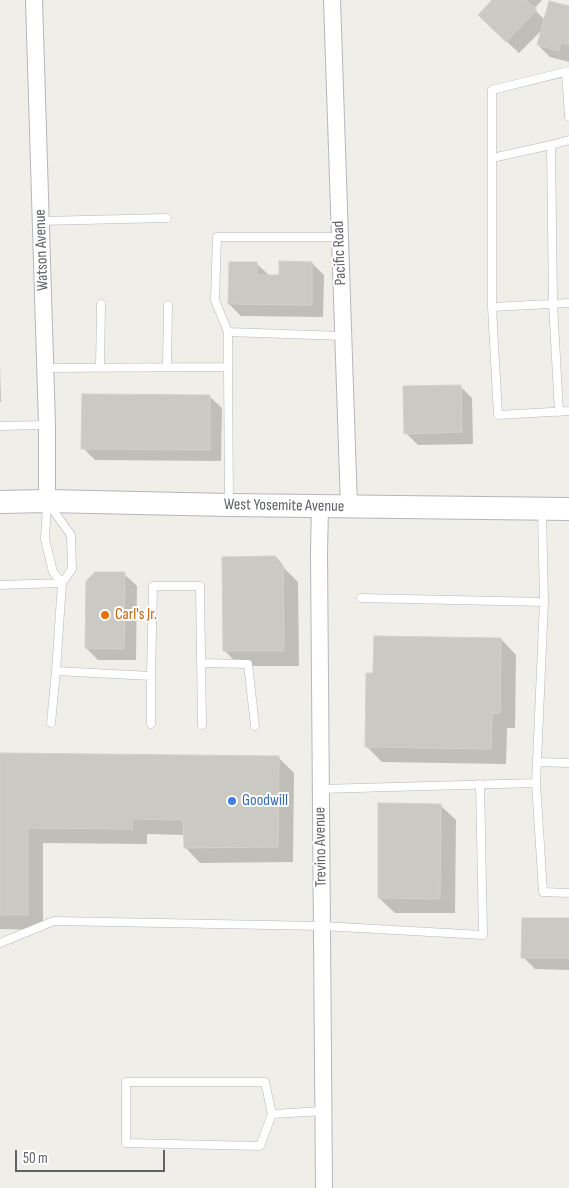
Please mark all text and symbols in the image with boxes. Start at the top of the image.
street label: Watson Avenue [31,209,53,291]
street label: Pacific Road [329,220,351,286]
street label: West Yosemite Avenue [224,495,344,517]
place label: Carl's Jr. [115,605,157,625]
marker: Carl's Jr. [99,609,111,621]
place label: Goodwill [242,791,288,811]
marker: Goodwill [226,795,238,807]
street label: Trevino Avenue [311,807,331,887]
scale bar [18,1140,168,1172]
text: 50 m [23,1149,48,1168]

